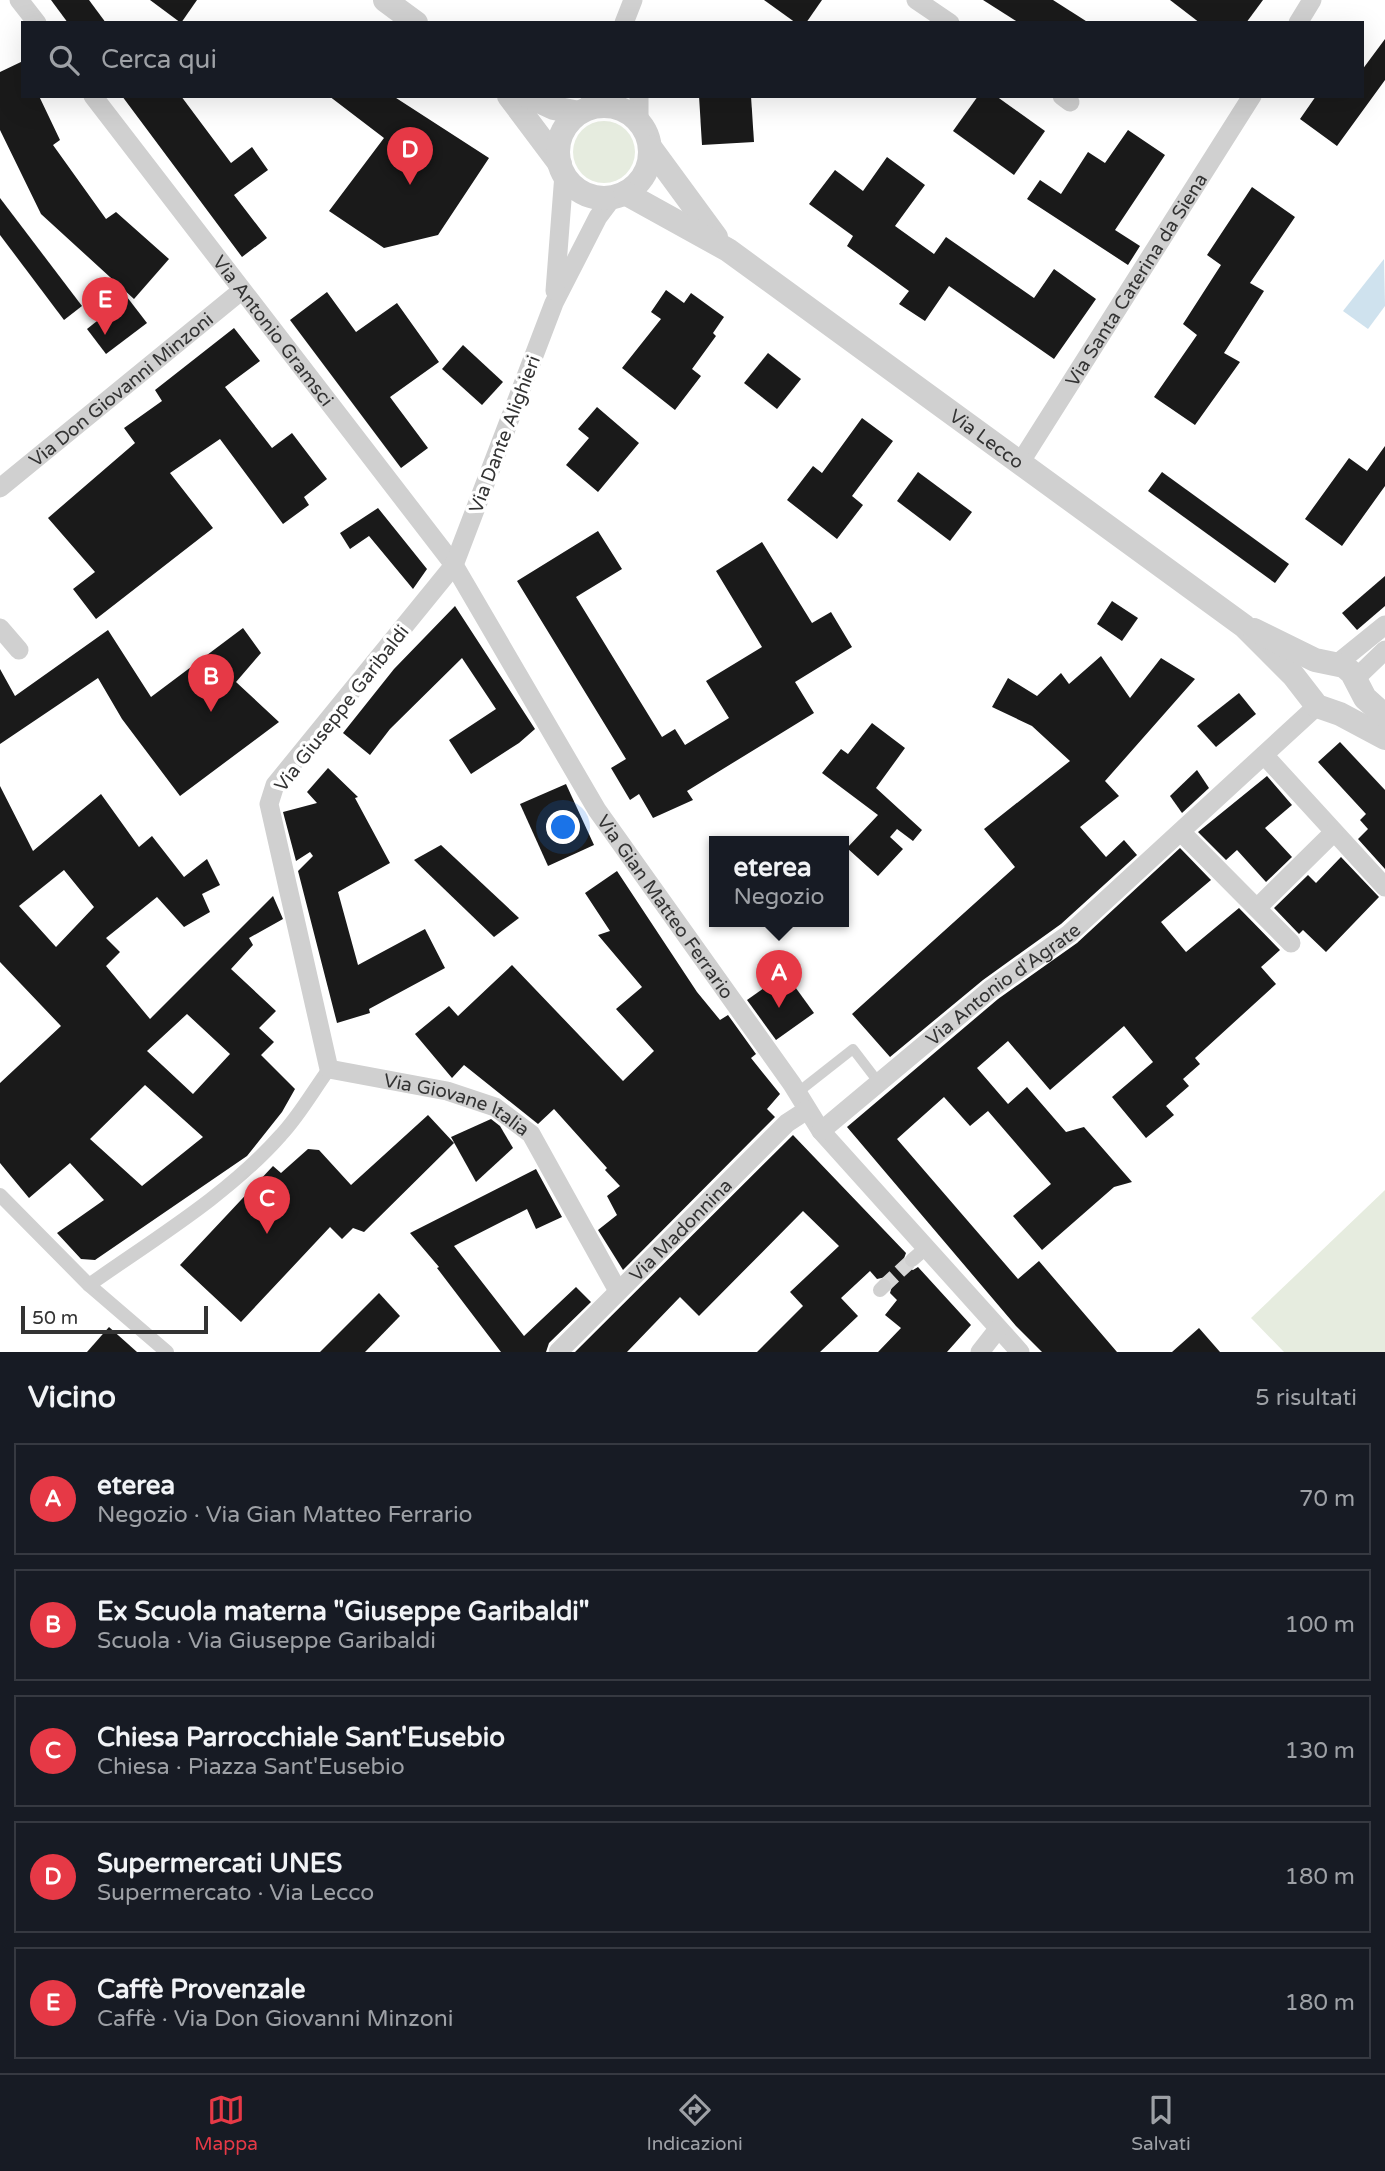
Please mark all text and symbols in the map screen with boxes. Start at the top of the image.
search box [21,21,1364,98]
icon: search [45,41,83,79]
text: Cerca qui [101,44,217,75]
pin: D [387,127,433,185]
street label: Via Santa Caterina da Siena [1061,170,1212,391]
street label: Via Antonio Gramsci [208,252,338,411]
pin: E [82,277,128,335]
street label: Via Don Giovanni Minzoni [25,308,218,472]
street label: Via Dante Alighieri [465,353,545,516]
street label: Via Lecco [945,405,1028,474]
street label: Via Giuseppe Garibaldi [270,621,413,796]
pin: B [188,654,234,712]
your location [546,810,580,844]
street label: Via Gian Matteo Ferrario [592,811,738,1003]
popup [709,836,849,927]
text: eterea [734,852,812,883]
text: Negozio [734,883,824,911]
street label: Via Antonio d'Agrate [922,919,1085,1050]
pin: A [756,950,802,1008]
street label: Via Giovane Italia [382,1069,534,1141]
street label: Via Madonnina [625,1174,737,1286]
pin: C [244,1176,290,1234]
scale bar [21,1303,208,1335]
text: 50 m [32,1307,78,1329]
text: Vicino [28,1379,116,1416]
text: 5 risultati [1255,1384,1357,1412]
text: eterea [97,1470,175,1501]
text: A [44,1485,62,1513]
text: 70 m [1299,1485,1355,1513]
text: Negozio · Via Gian Matteo Ferrario [97,1501,473,1529]
text: Ex Scuola materna "Giuseppe Garibaldi" [97,1596,590,1627]
text: B [45,1611,61,1639]
text: 100 m [1285,1611,1355,1639]
text: Scuola · Via Giuseppe Garibaldi [97,1627,436,1655]
text: Chiesa Parrocchiale Sant'Eusebio [97,1722,505,1753]
text: C [45,1737,61,1765]
text: 130 m [1285,1737,1355,1765]
text: Chiesa · Piazza Sant'Eusebio [97,1753,405,1781]
text: Supermercati UNES [97,1848,342,1879]
text: D [44,1863,62,1891]
text: 180 m [1285,1863,1355,1891]
text: Supermercato · Via Lecco [97,1879,374,1907]
text: Caffè Provenzale [97,1974,306,2005]
text: E [46,1989,60,2017]
text: 180 m [1285,1989,1355,2017]
text: Caffè · Via Don Giovanni Minzoni [97,2005,453,2033]
tab: Mappa [194,2091,258,2155]
tab: Indicazioni [646,2091,743,2155]
tab: Salvati [1131,2091,1191,2155]

